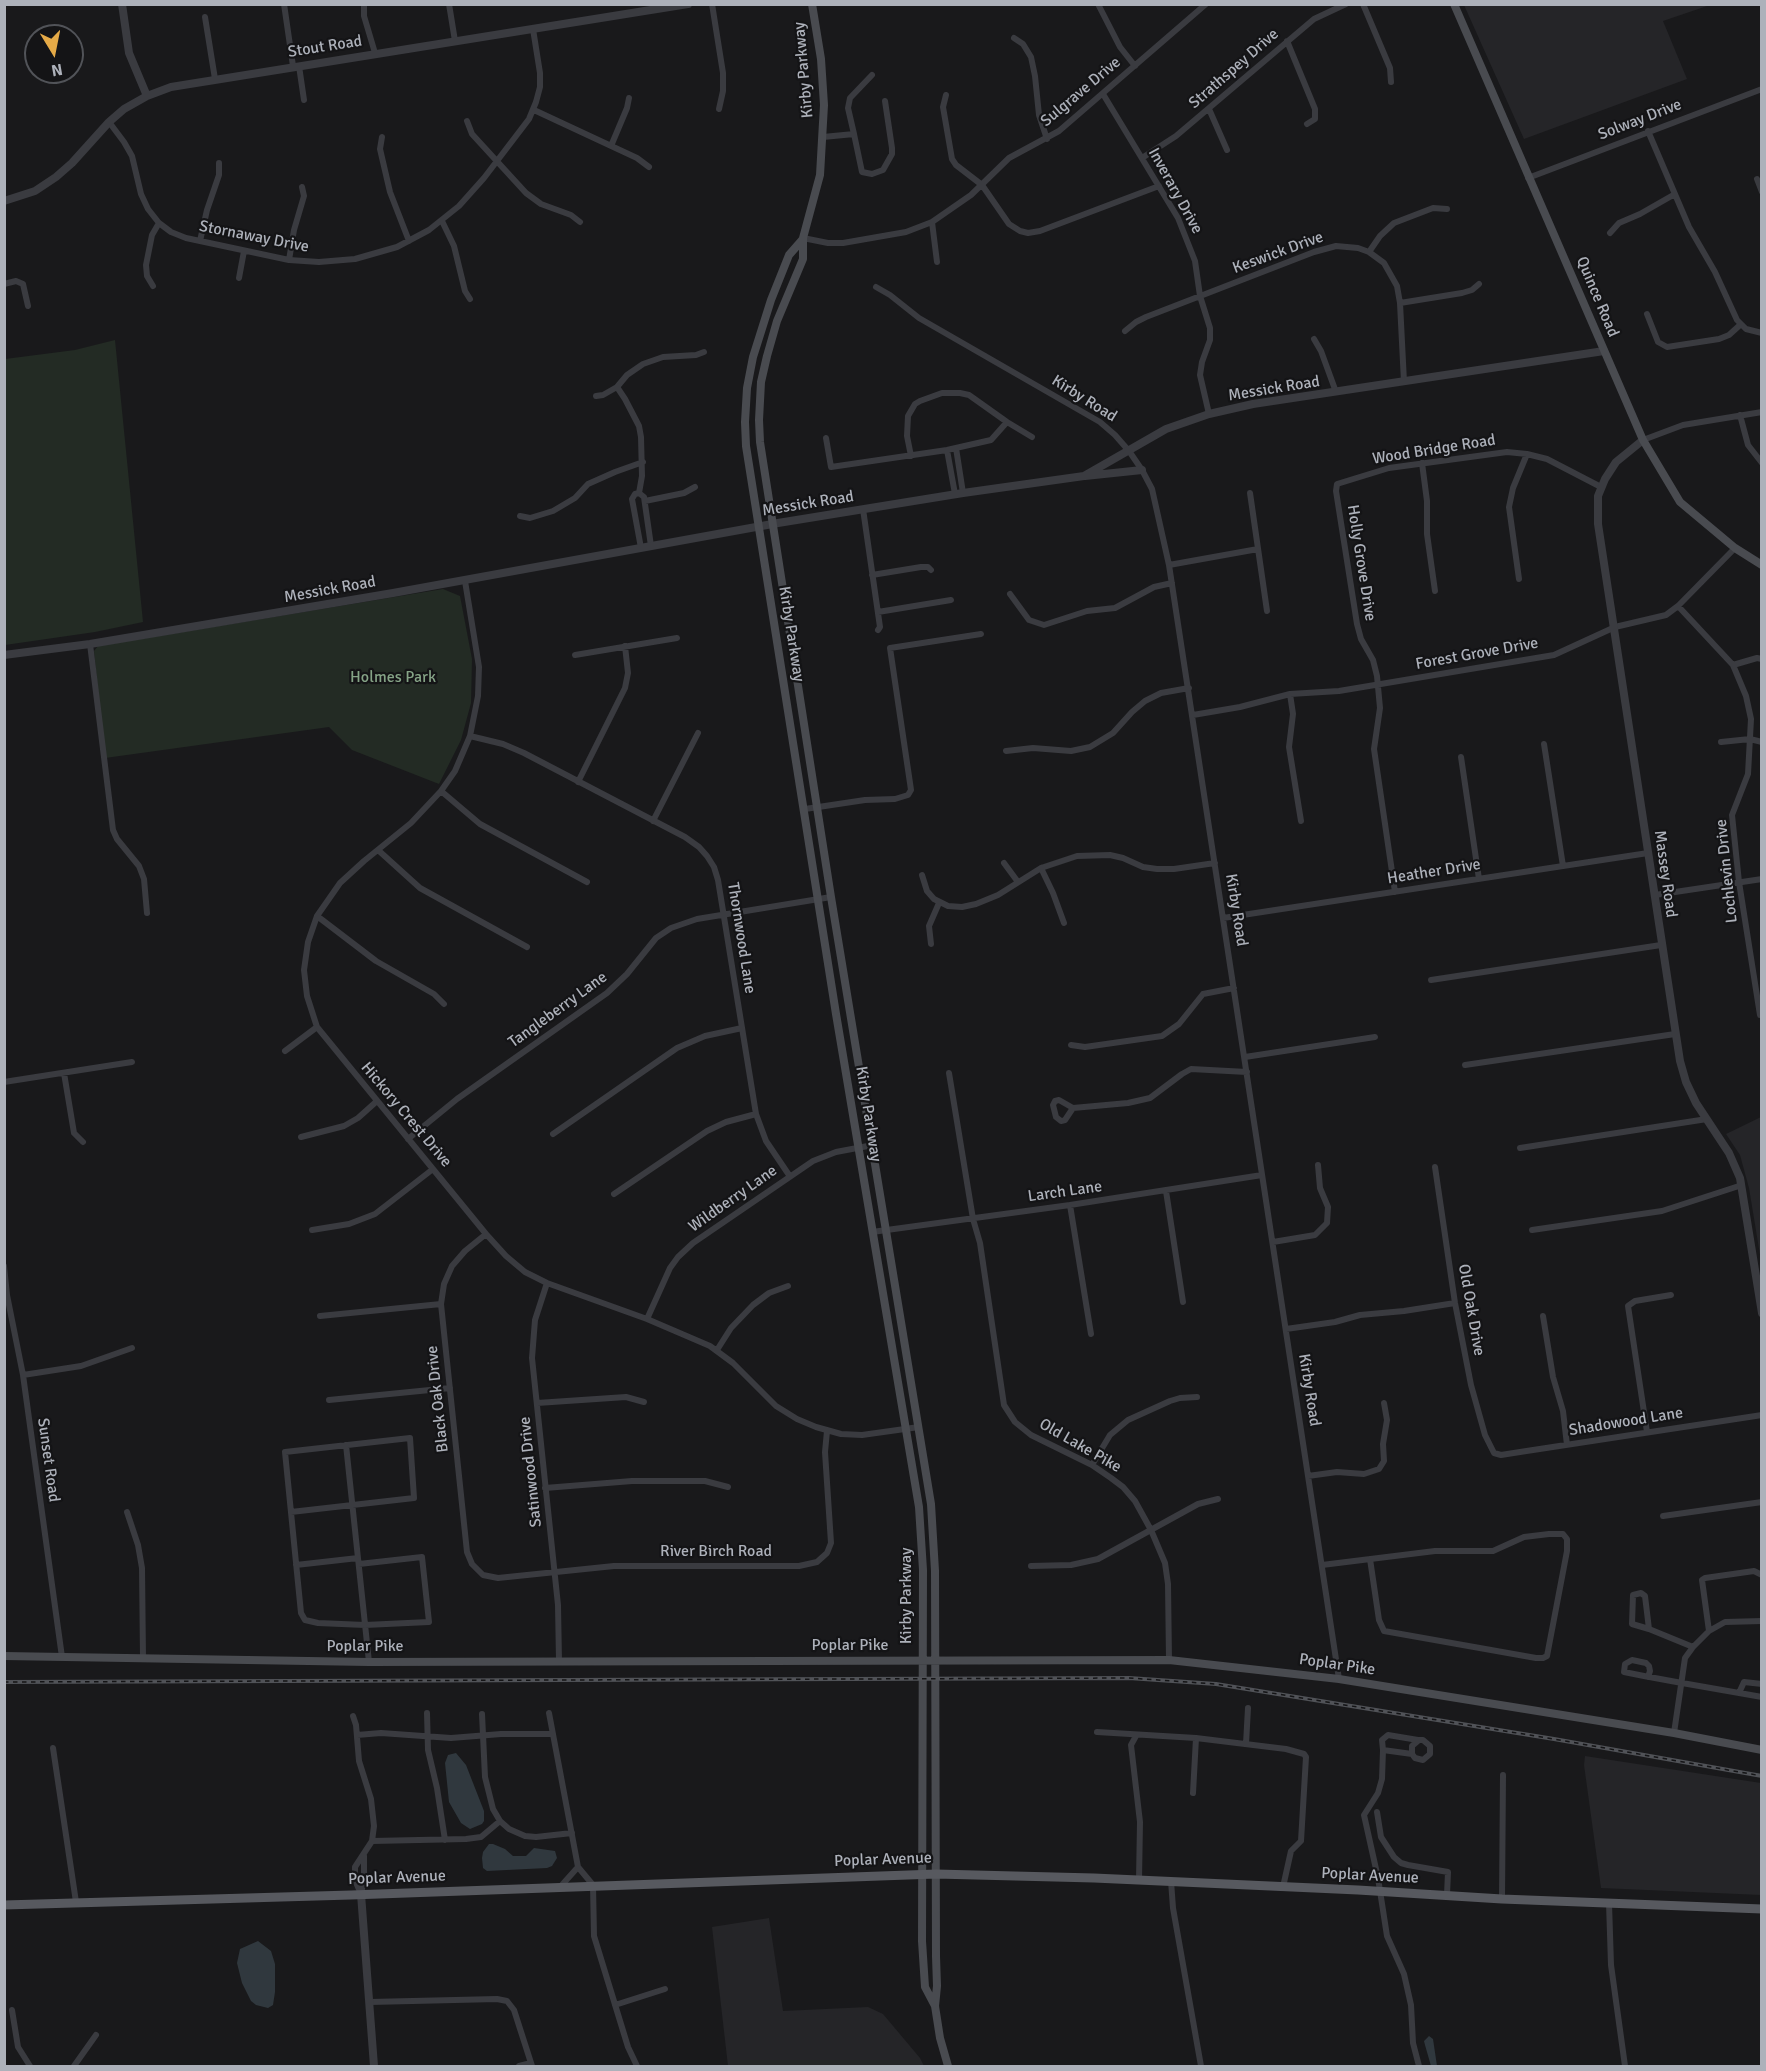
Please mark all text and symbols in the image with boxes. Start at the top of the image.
street label: Kirby Parkway [790,21,818,119]
north arrow [24,24,84,84]
street label: Strathspey Drive [1185,25,1283,113]
street label: Stout Road [287,32,363,62]
street label: Sulgrave Drive [1037,53,1125,131]
text: N [50,59,64,81]
street label: Solway Drive [1596,95,1684,145]
street label: Inverary Drive [1144,145,1206,237]
street label: Stornaway Drive [198,217,310,257]
street label: Keswick Drive [1230,228,1326,278]
street label: Quince Road [1571,254,1623,340]
street label: Kirby Road [1048,371,1120,427]
street label: Messick Road [1227,372,1321,406]
street label: Wood Bridge Road [1371,431,1497,469]
street label: Messick Road [761,487,855,521]
street label: Holly Grove Drive [1342,503,1380,623]
street label: Messick Road [283,573,377,607]
street label: Kirby Parkway [774,585,808,683]
street label: Forest Grove Drive [1414,634,1540,674]
park label: Holmes Park [350,668,436,688]
street label: Lochlevin Drive [1712,818,1742,924]
street label: Massey Road [1649,829,1681,919]
street label: Heather Drive [1386,855,1482,889]
street label: Kirby Road [1221,872,1251,948]
street label: Thornwood Lane [723,881,759,995]
street label: Tangleberry Lane [505,968,611,1052]
street label: Hickory Crest Drive [356,1059,456,1171]
street label: Kirby Parkway [851,1065,885,1163]
street label: Wildberry Lane [685,1161,781,1237]
street label: Larch Lane [1027,1177,1103,1207]
street label: Old Oak Drive [1453,1263,1489,1357]
street label: Black Oak Drive [423,1345,453,1453]
street label: Kirby Road [1294,1352,1324,1428]
street label: Shadowood Lane [1568,1403,1684,1441]
street label: Old Lake Pike [1035,1415,1125,1477]
street label: Satinwood Drive [516,1416,546,1528]
street label: Sunset Road [33,1417,63,1503]
street label: River Birch Road [660,1542,772,1562]
street label: Kirby Parkway [897,1548,917,1644]
street label: Poplar Pike [812,1636,888,1656]
street label: Poplar Pike [327,1637,403,1657]
street label: Poplar Pike [1298,1650,1376,1680]
street label: Poplar Avenue [834,1849,932,1871]
street label: Poplar Avenue [1321,1864,1419,1888]
street label: Poplar Avenue [348,1867,446,1889]

